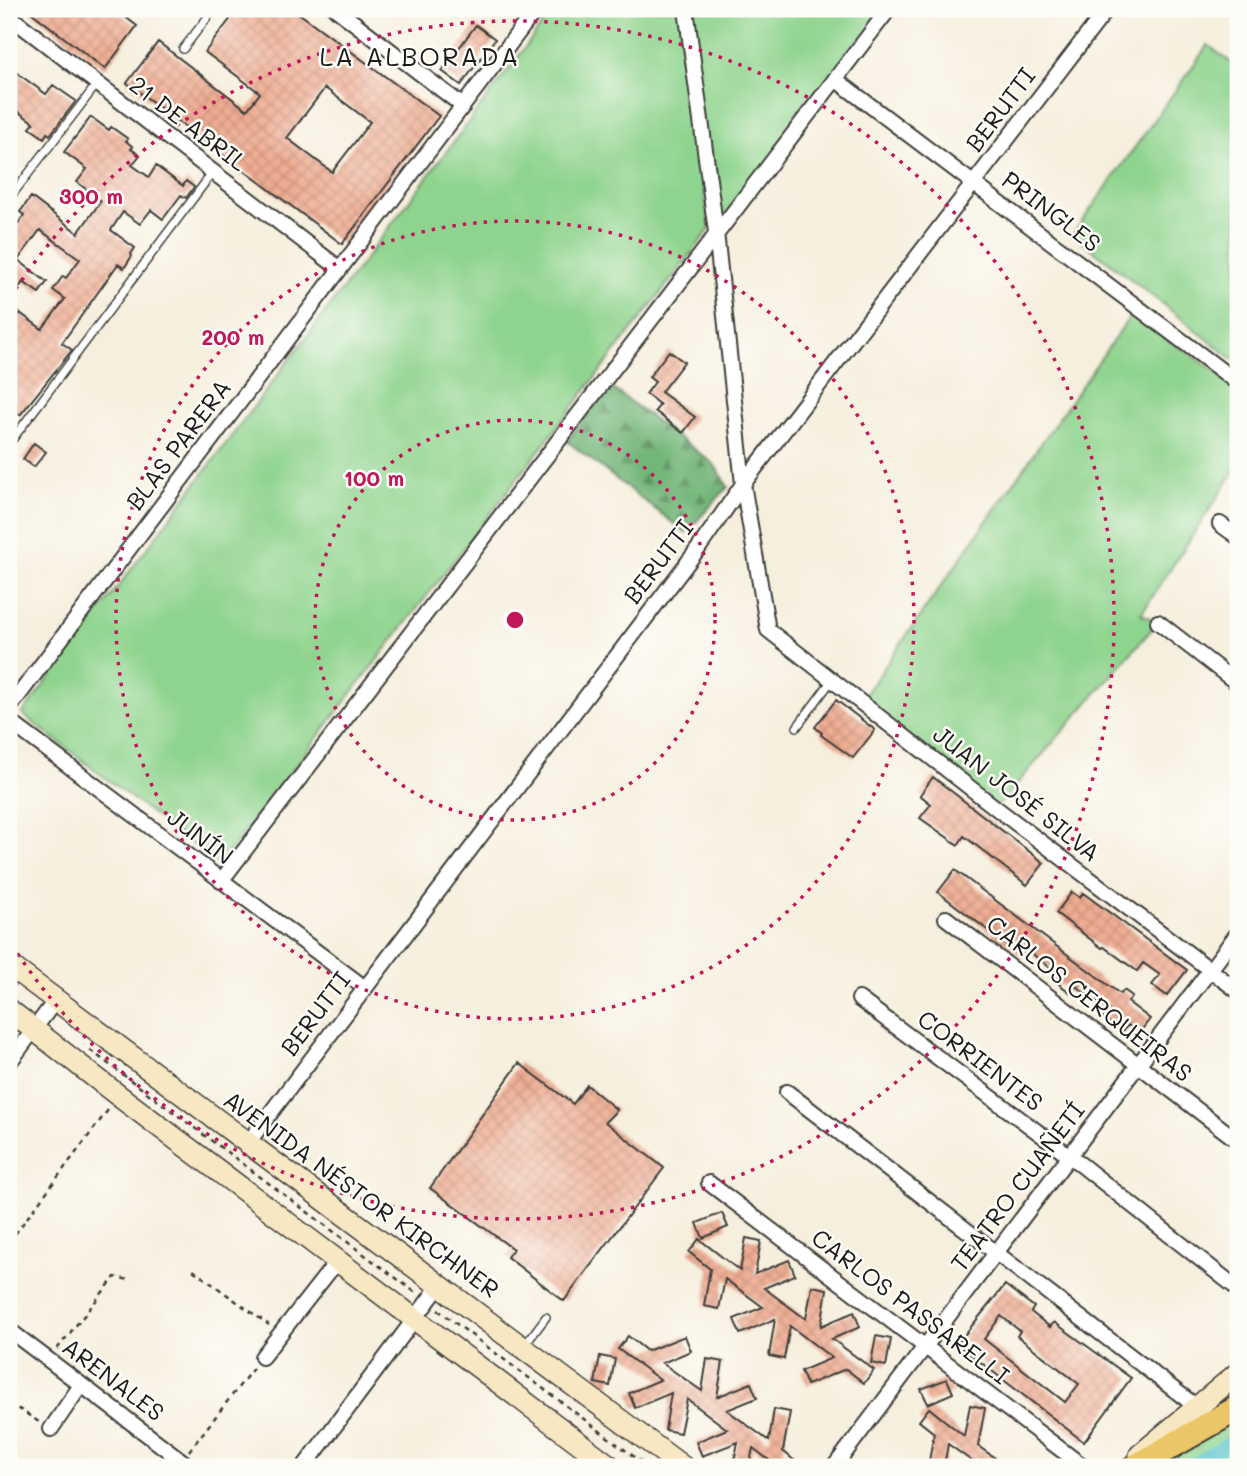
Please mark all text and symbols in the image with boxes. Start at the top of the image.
district label: LA ALBORADA [320,39,520,73]
street label: BERUTTI [958,61,1041,157]
street label: 21 DE ABRIL [124,68,254,177]
street label: PRINGLES [996,164,1108,258]
text: 300 m [59,182,123,209]
text: 200 m [202,323,264,350]
street label: BLAS PARERA [119,373,237,516]
text: 100 m [344,464,404,491]
street label: BERUTTI [616,513,699,609]
centre of rings [503,608,527,632]
street label: JUAN JOSÉ SILVA [927,718,1107,868]
street label: JUNÍN [162,801,240,871]
street label: CARLOS CERQUEIRAS [981,908,1199,1088]
street label: BERUTTI [273,965,356,1061]
street label: CORRIENTES [912,1002,1050,1117]
street label: AVENIDA NÉSTOR KIRCHNER [218,1083,506,1304]
street label: TEATRO CUAÑETÍ [943,1095,1091,1277]
street label: CARLOS PASSARELLI [806,1221,1016,1390]
street label: ARENALES [57,1330,171,1427]

